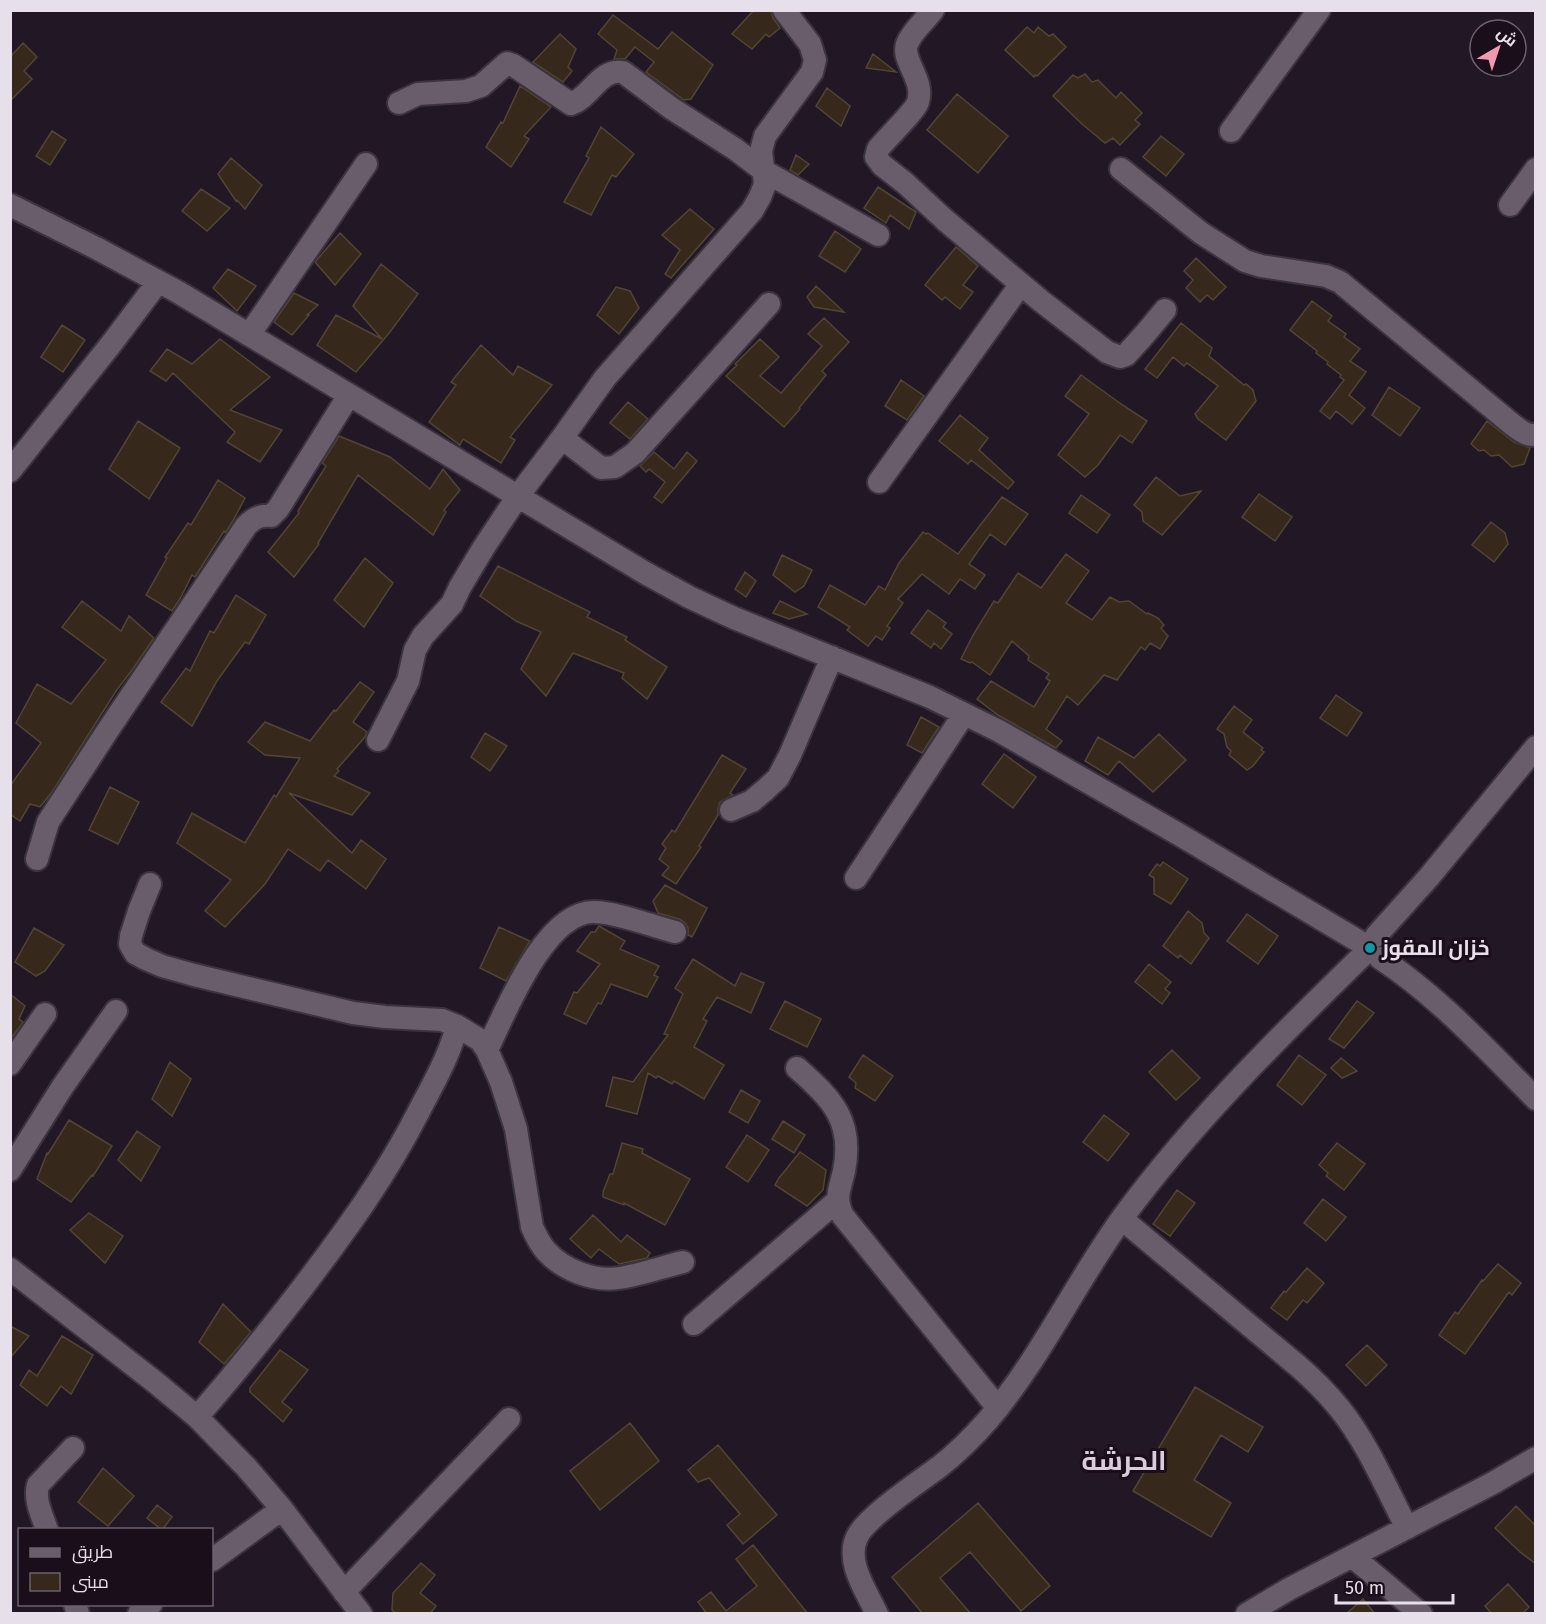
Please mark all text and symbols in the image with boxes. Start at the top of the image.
north arrow [1468,18,1528,78]
text: ش [1493,23,1521,51]
place label: خزان المقوز [1381,935,1490,961]
marker: خزان المقوز [1363,941,1377,955]
district label: الحرشة [1082,1445,1166,1477]
legend [18,1528,213,1606]
text: طريق [72,1541,113,1564]
scale bar [1336,1567,1453,1605]
text: مبنى [72,1571,109,1593]
text: 50 m [1345,1577,1384,1599]

